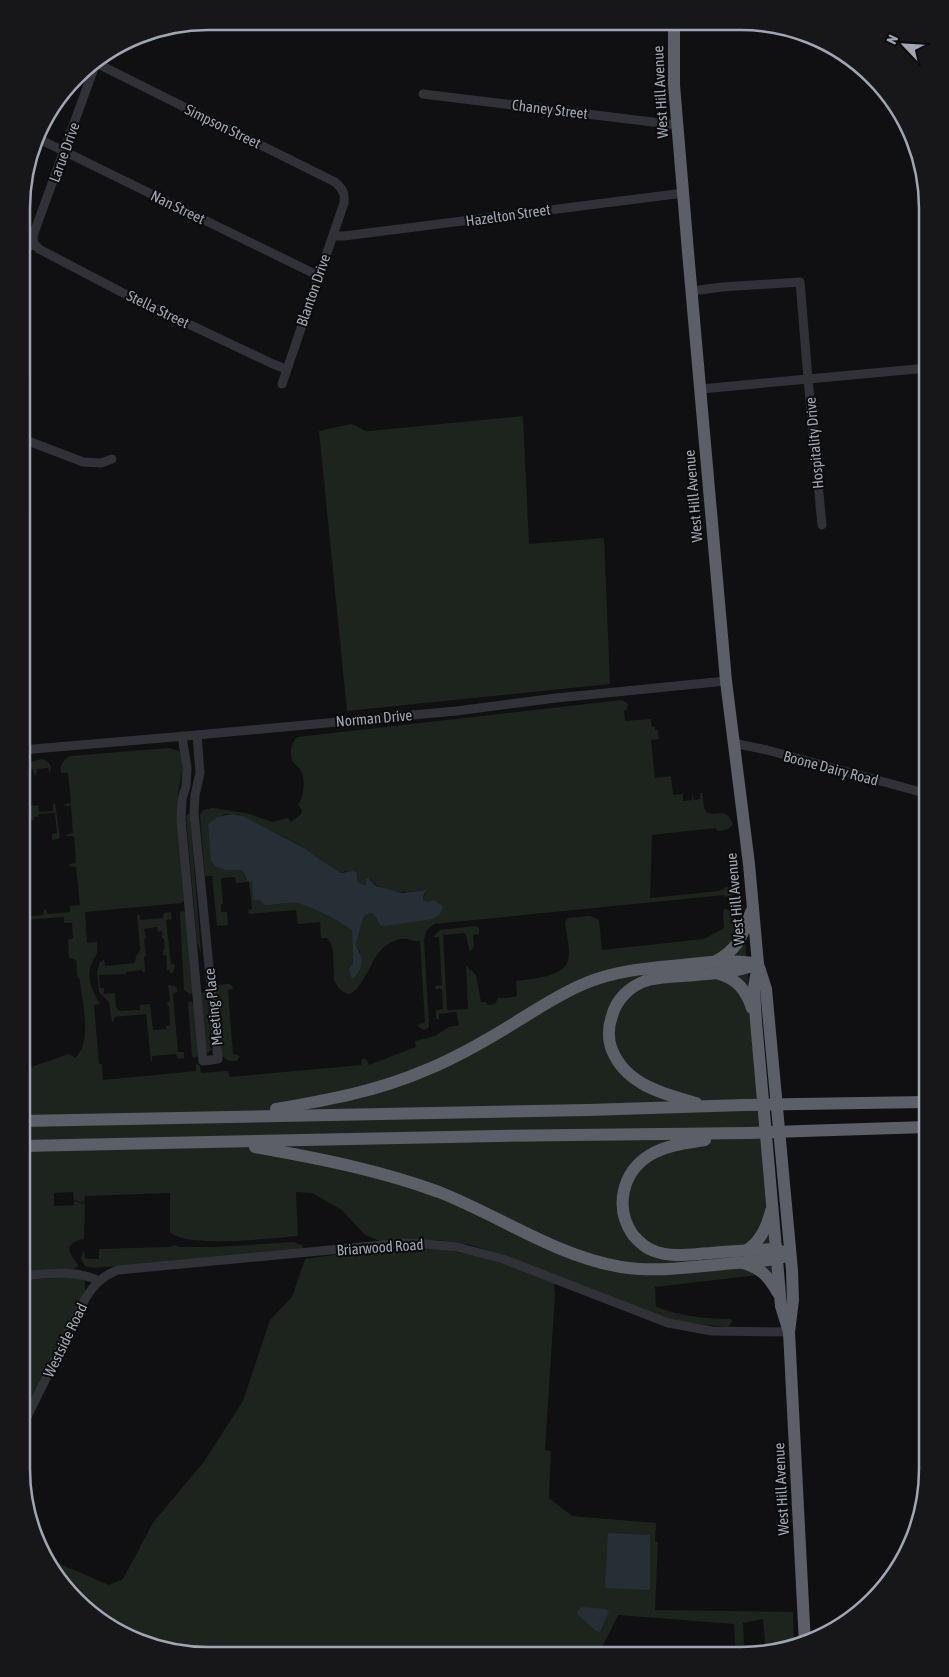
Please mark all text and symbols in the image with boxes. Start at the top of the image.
north arrow [879,20,929,70]
text: N [883,32,901,47]
street label: West Hill Avenue [649,45,671,139]
street label: Chaney Street [511,96,589,122]
street label: Simpson Street [182,100,264,152]
street label: Larue Drive [45,120,83,184]
street label: Nan Street [148,187,208,227]
street label: Hazelton Street [465,201,551,229]
street label: Blanton Drive [293,252,333,328]
street label: Stella Street [124,287,192,331]
street label: Hospitality Drive [802,396,826,490]
street label: West Hill Avenue [680,449,706,543]
street label: Norman Drive [335,706,413,730]
street label: Boone Dairy Road [782,747,880,789]
street label: West Hill Avenue [722,852,748,946]
street label: Meeting Place [200,967,226,1047]
street label: Briarwood Road [336,1235,424,1259]
street label: Westside Road [40,1300,90,1380]
street label: West Hill Avenue [770,1442,792,1536]

